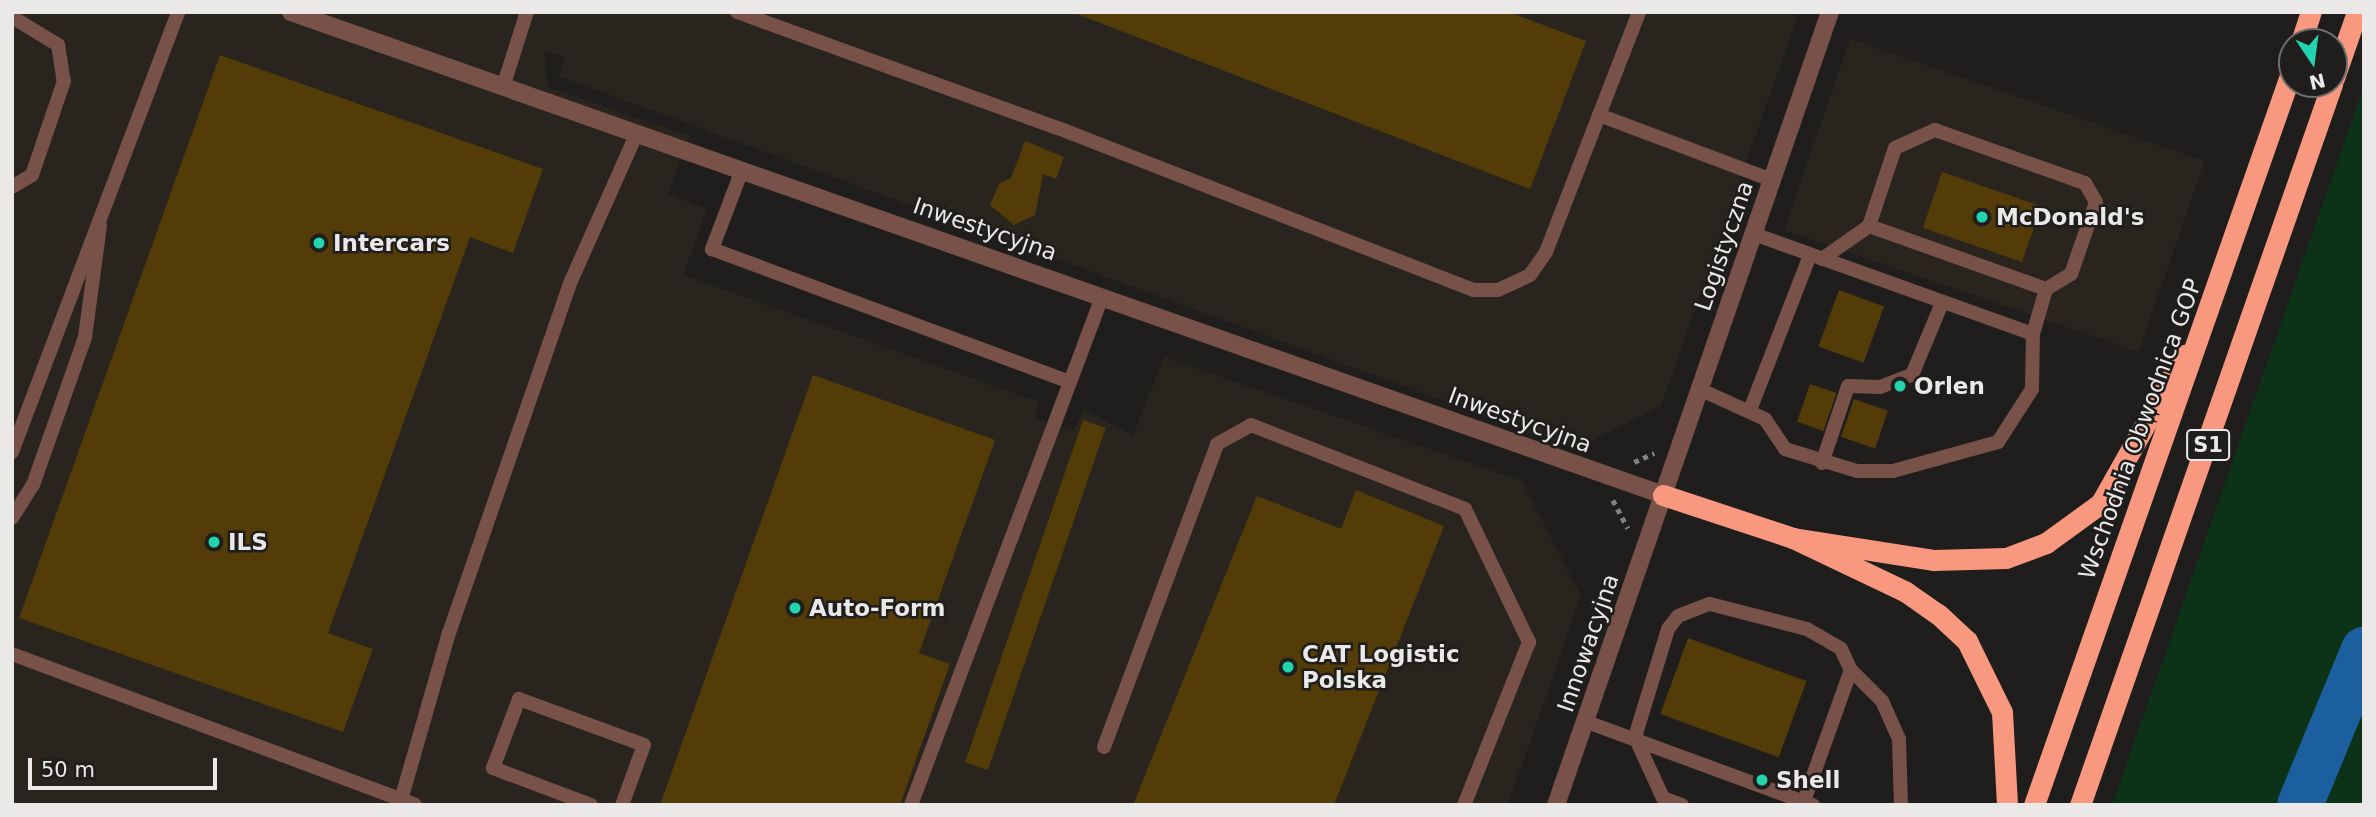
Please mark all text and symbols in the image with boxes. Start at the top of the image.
north arrow [2278,28,2348,98]
text: N [2307,69,2327,94]
street label: Logistyczna [1689,177,1759,315]
street label: Inwestycyjna [909,191,1061,267]
place label: McDonald's [1996,203,2144,231]
marker: McDonald's [1974,209,1990,225]
place label: Intercars [333,229,450,257]
marker: Intercars [311,235,327,251]
street label: Wschodnia Obwodnica GOP [2073,275,2207,583]
place label: Orlen [1914,372,1985,400]
marker: Orlen [1892,378,1908,394]
street label: Inwestycyjna [1445,381,1595,459]
road number: S1 [2185,428,2231,462]
place label: ILS [228,528,268,556]
marker: ILS [206,534,222,550]
street label: Innowacyjna [1551,570,1625,716]
place label: Auto-Form [809,594,945,622]
marker: Auto-Form [787,600,803,616]
place label: CAT Logistic Polska [1302,640,1460,694]
marker: CAT Logistic Polska [1280,659,1296,675]
scale bar [32,744,220,788]
text: 50 m [41,758,95,782]
place label: Shell [1776,766,1840,794]
marker: Shell [1754,772,1770,788]

